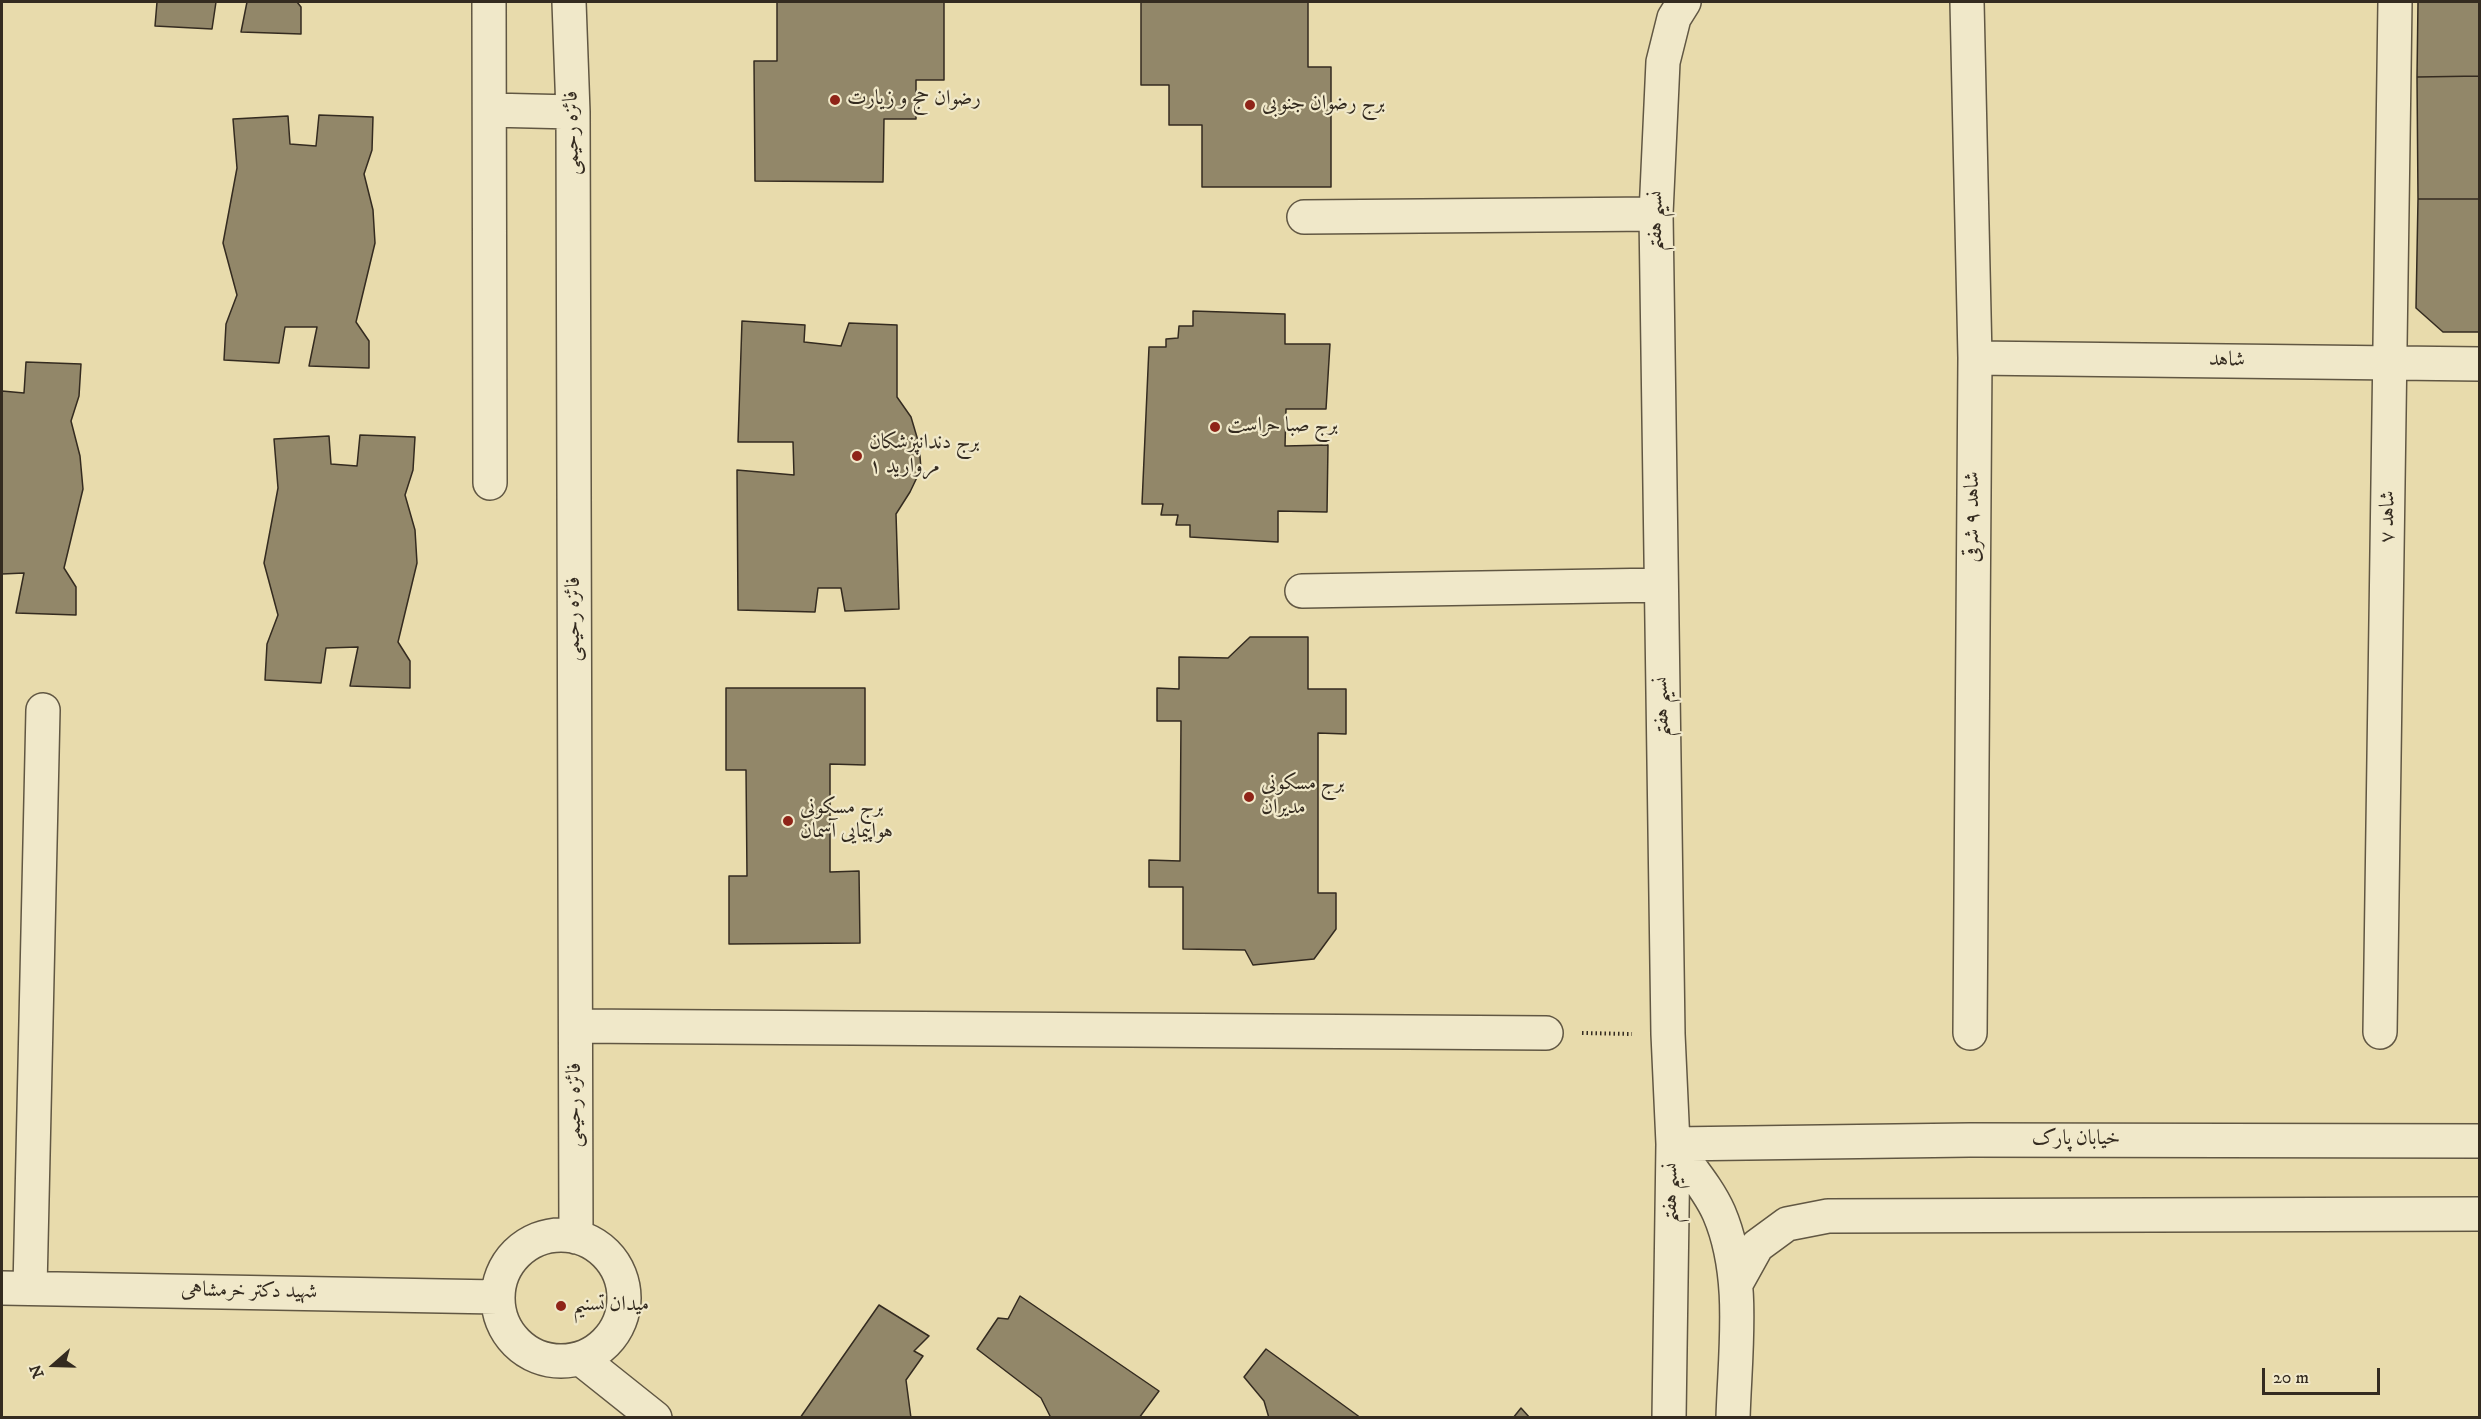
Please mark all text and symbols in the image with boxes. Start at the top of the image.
place label: رضوان حج و زیارت [847,87,981,113]
street label: فائزه رحیمی [560,90,586,176]
place label: برج رضوان جنوبی [1262,92,1385,118]
marker: رضوان حج و زیارت [828,93,842,107]
marker: برج رضوان جنوبی [1243,98,1257,112]
street label: نسیم هفتم [1644,191,1670,251]
street label: شاهد [2209,348,2245,374]
place label: برج صبا حراست [1227,414,1338,440]
marker: برج صبا حراست [1208,420,1222,434]
place label: برج دندانپزشکان مروارید ۱ [869,431,980,481]
marker: برج دندانپزشکان مروارید ۱ [850,449,864,463]
street label: شاهد ۹ شرقی [1961,471,1987,563]
street label: شاهد ۷ [2376,490,2402,544]
street label: فائزه رحیمی [562,577,588,661]
street label: نسیم هفتم [1650,677,1676,737]
place label: برج مسکونی مدیران [1261,772,1344,822]
marker: برج مسکونی مدیران [1242,790,1256,804]
place label: برج مسکونی هواپیمایی آسمان [800,796,893,846]
marker: برج مسکونی هواپیمایی آسمان [781,814,795,828]
street label: فائزه رحیمی [563,1063,589,1147]
street label: خیابان پارک [2032,1127,2120,1153]
street label: نسیم هفتم [1659,1163,1685,1223]
street label: شهید دکتر خرمشاهی [181,1278,317,1306]
place label: میدان تسنیم [573,1293,649,1319]
marker: میدان تسنیم [554,1299,568,1313]
north arrow [24,1335,84,1395]
scale bar [2265,1356,2384,1394]
text: N [25,1362,49,1381]
text: 20 m [2273,1367,2309,1389]

